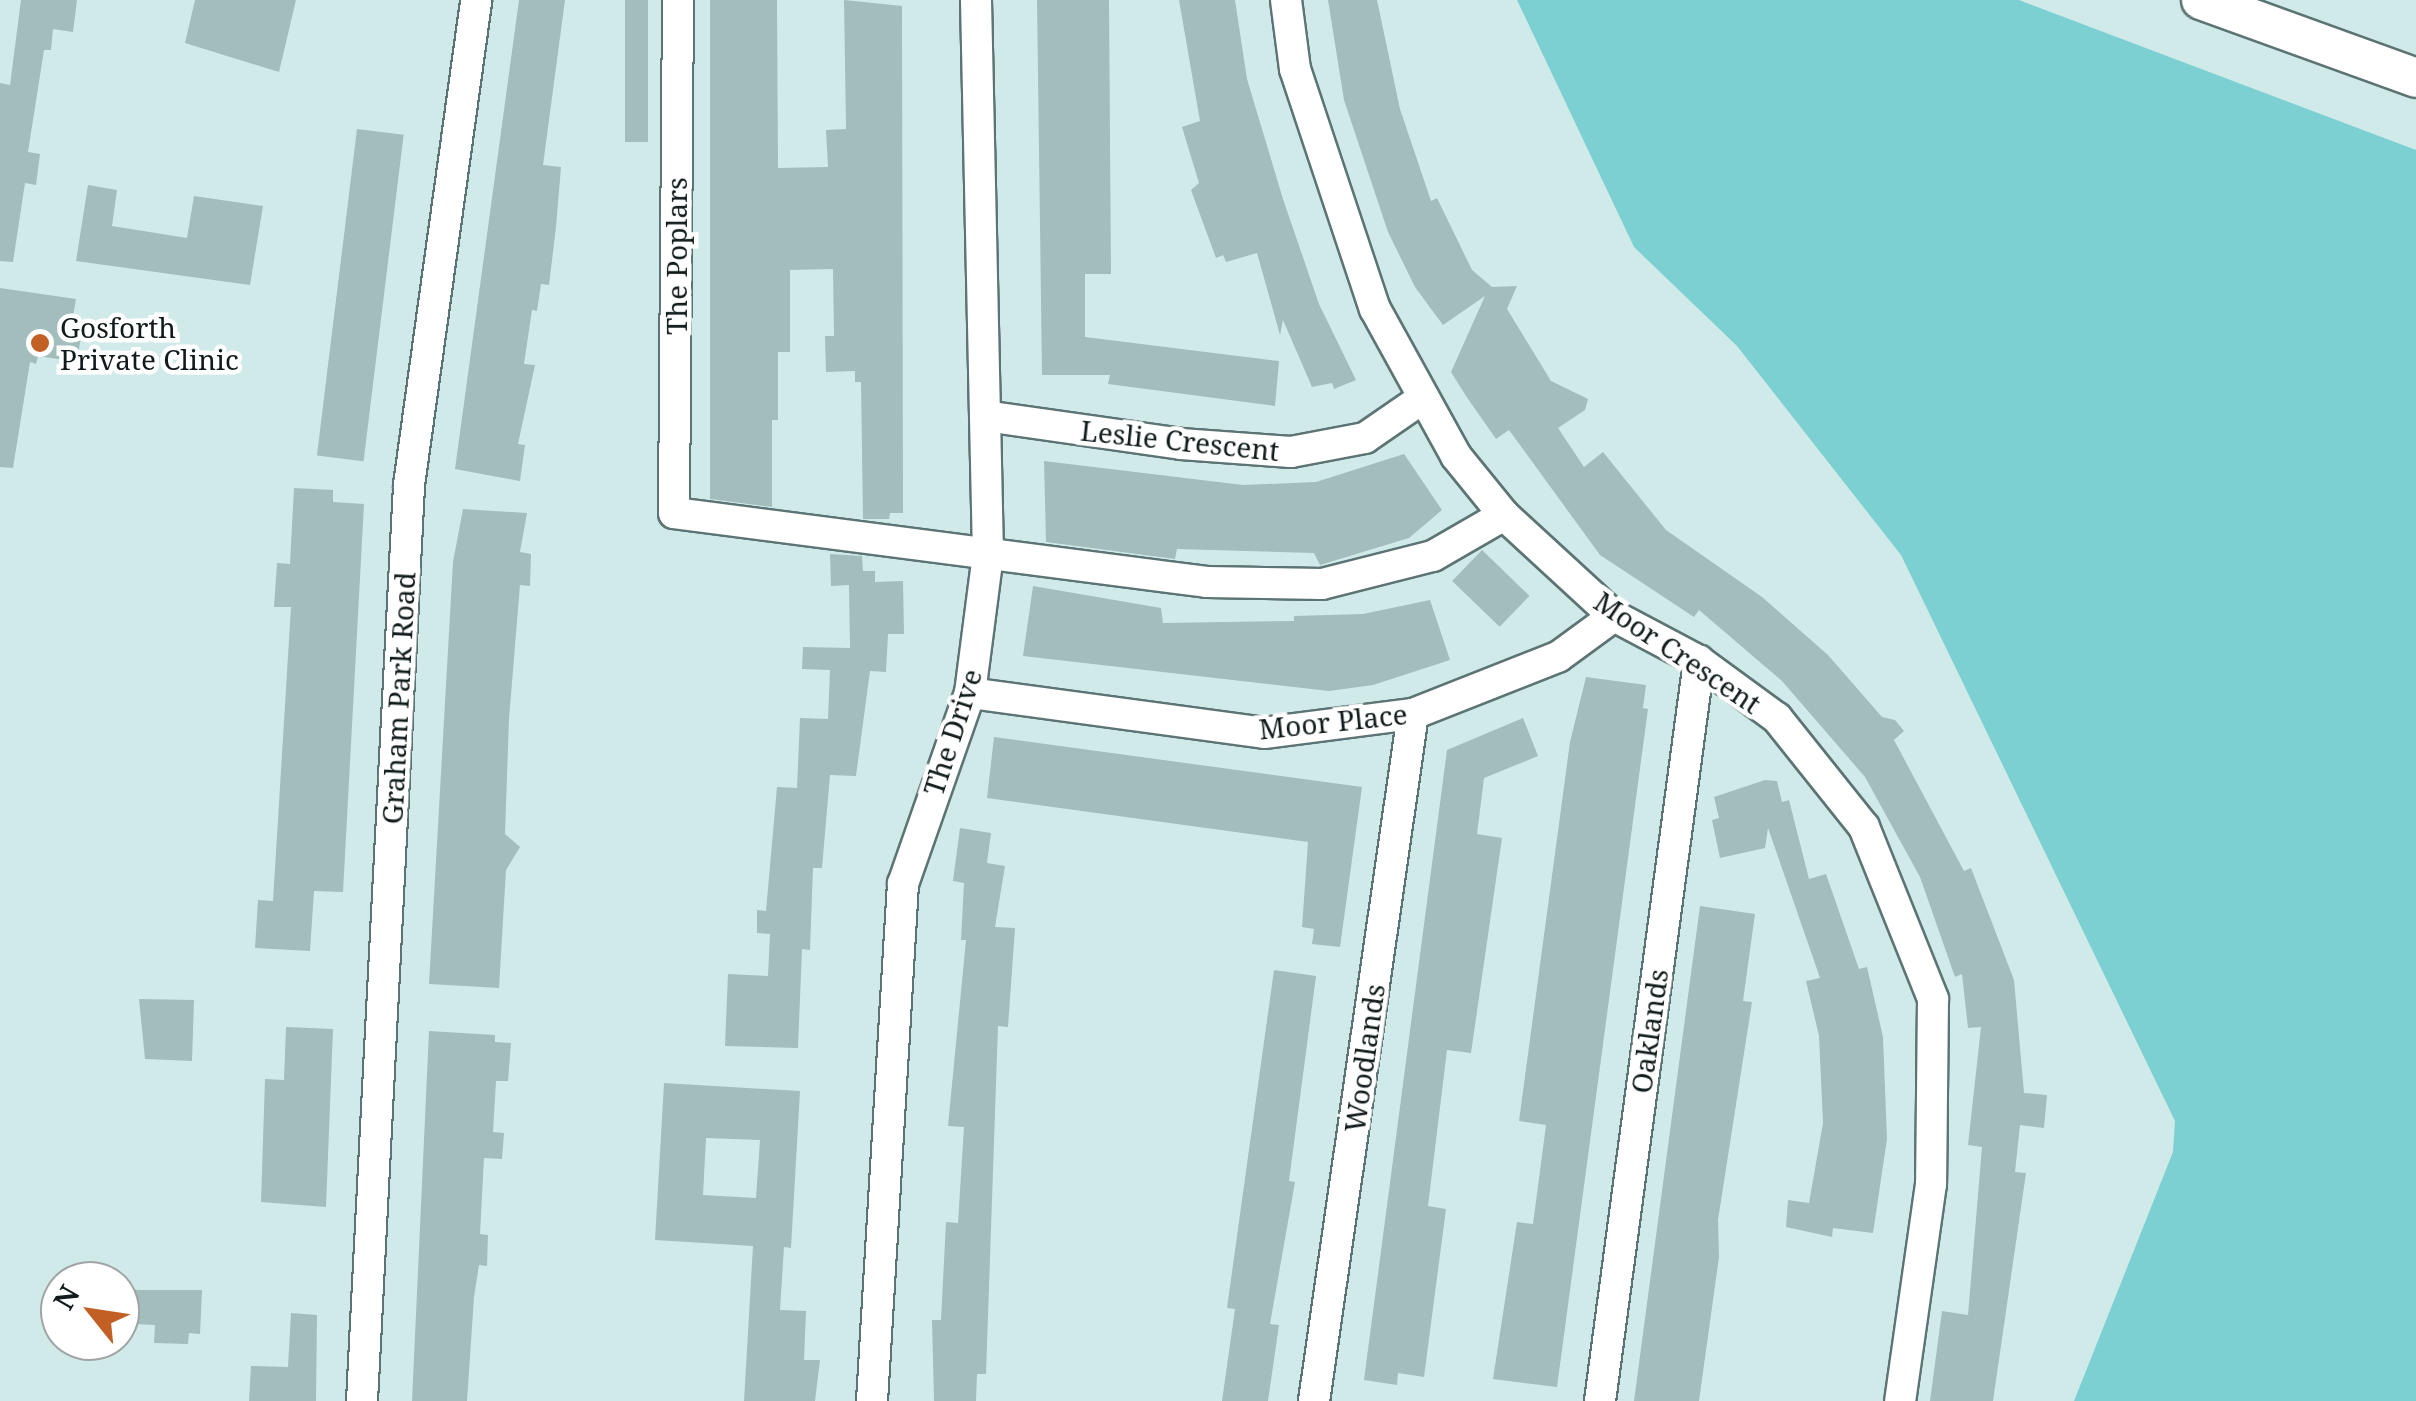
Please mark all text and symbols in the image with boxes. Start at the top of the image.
street label: The Poplars [659,177,693,335]
place label: Gosforth Private Clinic [60,310,239,376]
marker: Gosforth Private Clinic [29,332,51,354]
street label: Leslie Crescent [1079,413,1281,467]
street label: Graham Park Road [375,571,421,825]
street label: Moor Crescent [1588,584,1768,720]
street label: The Drive [916,665,988,799]
street label: Moor Place [1257,696,1409,746]
street label: Oaklands [1624,967,1674,1095]
street label: Woodlands [1337,982,1391,1134]
north arrow [40,1261,140,1361]
text: N [44,1278,88,1316]

